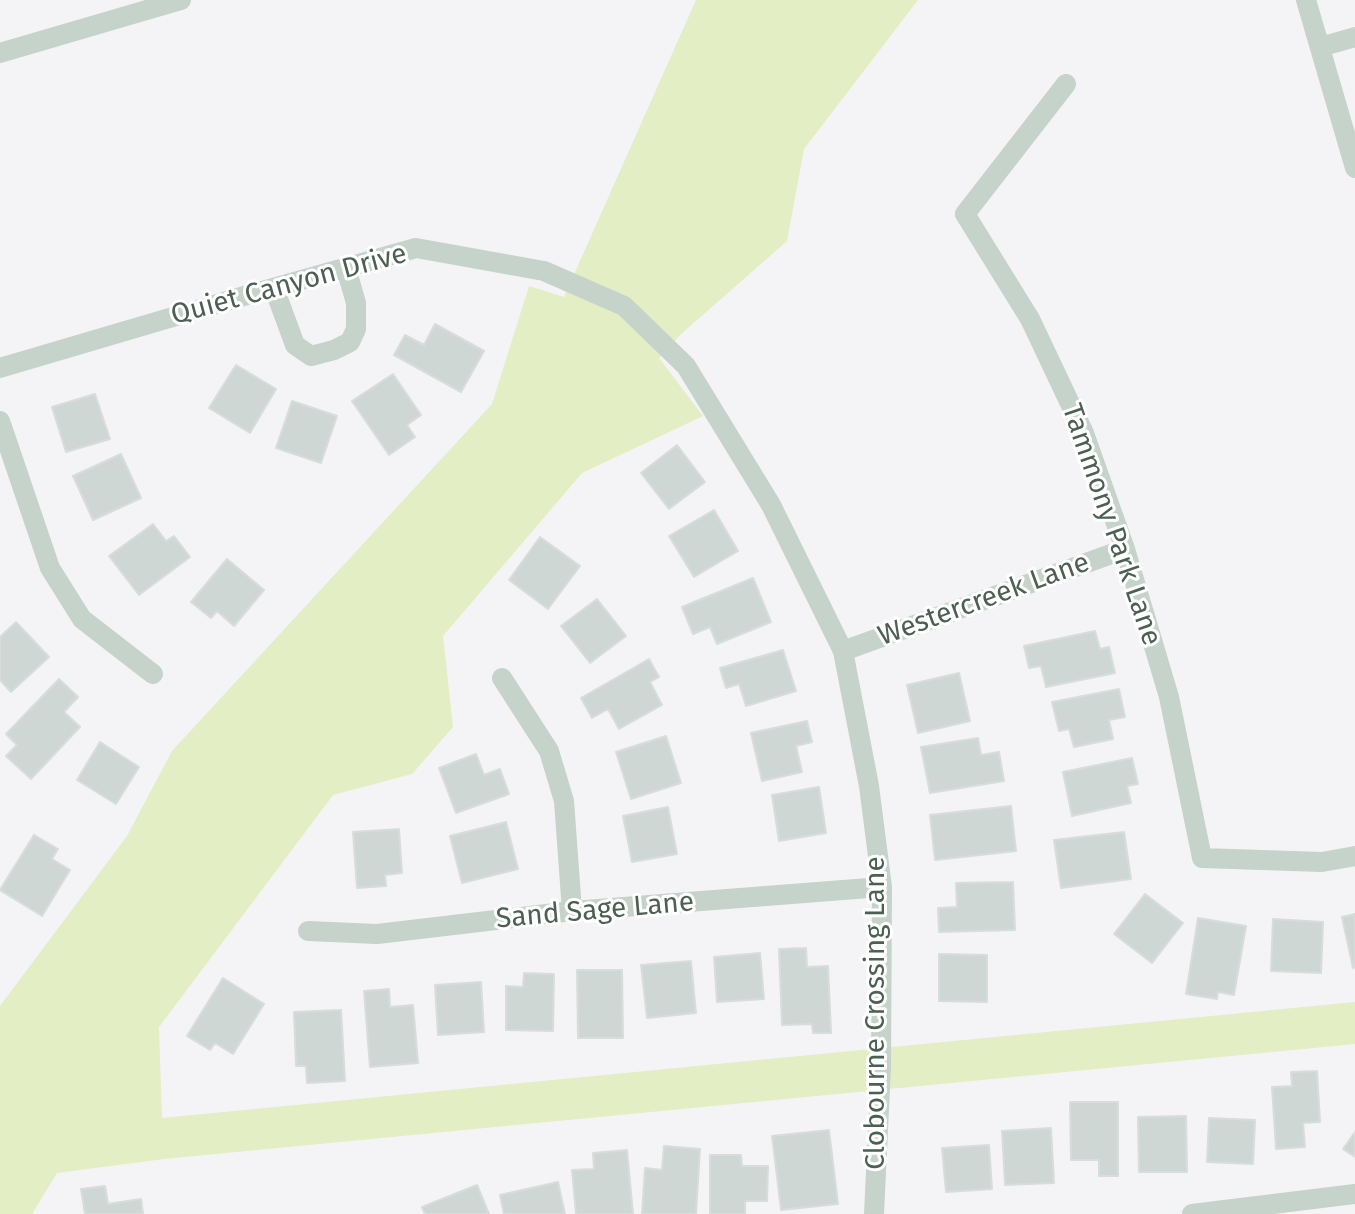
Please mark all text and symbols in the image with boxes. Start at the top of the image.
street label: Quiet Canyon Drive [167,237,411,333]
street label: Tammony Park Lane [1054,400,1168,650]
street label: Westercreek Lane [874,546,1094,654]
street label: Clobourne Crossing Lane [859,856,893,1170]
street label: Sand Sage Lane [495,886,695,936]

